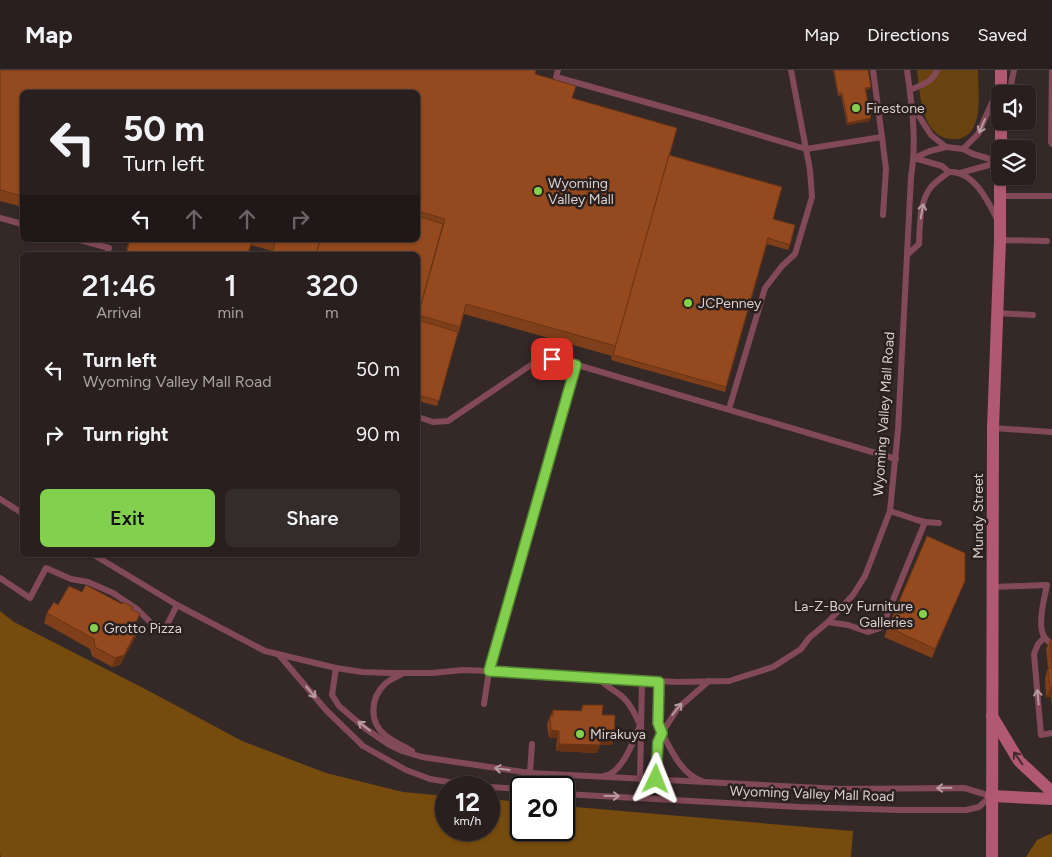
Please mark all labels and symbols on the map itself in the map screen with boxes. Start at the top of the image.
place label: Firestone [866,100,925,117]
marker: Firestone [850,102,862,114]
one-way arrow [977,118,986,133]
place label: Wyoming Valley Mall [548,175,614,208]
marker: Wyoming Valley Mall [532,185,544,197]
one-way arrow [918,203,928,219]
place label: JCPenney [698,295,762,312]
marker: JCPenney [682,297,694,309]
street label: Wyoming Valley Mall Road [870,331,898,497]
pin [531,338,573,380]
street label: Mundy Street [970,473,987,559]
place label: La-Z-Boy Furniture Galleries [794,598,913,631]
marker: La-Z-Boy Furniture Galleries [917,608,929,620]
place label: Grotto Pizza [104,620,182,637]
marker: Grotto Pizza [88,622,100,634]
one-way arrow [305,685,316,698]
one-way arrow [1033,689,1043,705]
one-way arrow [672,703,683,716]
one-way arrow [358,721,371,732]
place label: Mirakuya [590,726,646,743]
marker: Mirakuya [574,728,586,740]
one-way arrow [1013,751,1023,765]
position arrow [629,752,681,804]
one-way arrow [494,764,510,774]
speed limit sign: 20 [510,776,575,841]
street label: Wyoming Valley Mall Road [729,783,895,805]
one-way arrow [936,783,952,793]
one-way arrow [604,792,620,801]

